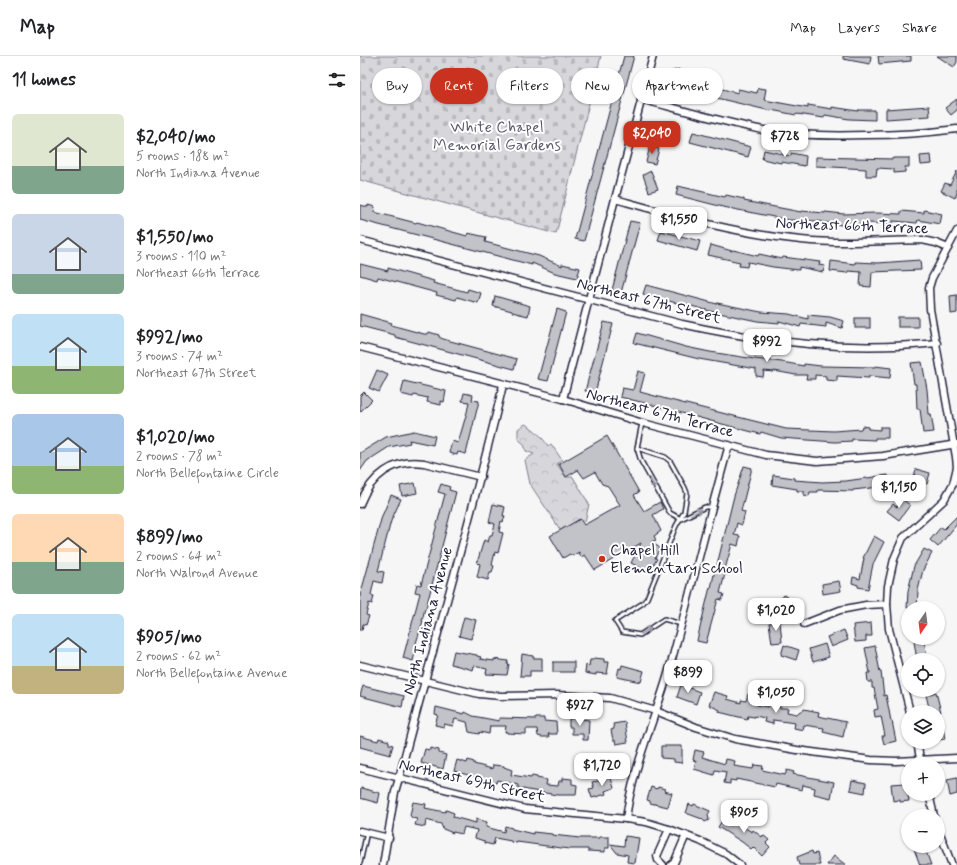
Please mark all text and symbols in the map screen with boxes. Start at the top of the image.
text: Map [20,15,55,40]
text: Map [790,19,816,37]
text: Layers [838,19,880,37]
text: Share [902,19,937,37]
chip: Buy [372,68,422,104]
chip: Rent [430,68,488,104]
chip: Filters [496,68,563,104]
chip: New [571,68,624,104]
chip: Apartment [632,68,723,104]
text: 11 homes [12,69,76,91]
icon: filters [326,69,348,91]
park label: White Chapel Memorial Gardens [433,117,561,156]
pin: $2,040 [619,121,685,155]
pin: $728 [761,124,809,158]
text: $2,040 [632,125,672,142]
text: $2,040/mo [136,126,215,148]
text: $728 [770,128,800,145]
icon: home [44,130,92,178]
text: 5 rooms · 188 m² [136,148,229,165]
text: North Indiana Avenue [136,165,260,182]
pin: $1,550 [646,207,712,241]
text: $1,550 [660,211,698,228]
street label: Northeast 66th Terrace [775,213,929,239]
text: $1,550/mo [136,226,214,248]
icon: home [44,230,92,278]
text: 3 rooms · 110 m² [136,248,226,265]
text: Northeast 66th Terrace [136,265,260,282]
street label: Northeast 67th Street [575,273,724,329]
text: $992/mo [136,326,203,348]
pin: $992 [743,329,791,363]
icon: home [44,330,92,378]
text: $992 [752,333,782,350]
text: 3 rooms · 74 m² [136,348,223,365]
text: Northeast 67th Street [136,365,256,382]
street label: Northeast 67th Terrace [584,383,737,443]
text: $1,020/mo [136,426,215,448]
icon: home [44,430,92,478]
text: 2 rooms · 78 m² [136,448,223,465]
text: North Bellefontaine Circle [136,465,279,482]
pin: $1,150 [866,475,932,509]
one-way arrow [650,477,658,489]
text: $1,150 [881,479,917,496]
one-way arrow [690,508,702,515]
text: $899/mo [136,526,203,548]
icon: home [44,530,92,578]
place label: Chapel Hill Elementary School [610,540,743,579]
street label: North Indiana Avenue [398,545,458,697]
text: 2 rooms · 64 m² [136,548,222,565]
marker: Chapel Hill Elementary School [597,554,607,564]
text: North Walrond Avenue [136,565,258,582]
pin: $1,020 [743,598,809,632]
north arrow [901,601,945,645]
map controls [901,601,945,853]
text: $1,020 [757,602,795,619]
text: $905/mo [136,626,202,648]
one-way arrow [641,627,652,635]
icon: home [44,630,92,678]
text: 2 rooms · 62 m² [136,648,221,665]
button: locate [901,653,945,697]
pin: $899 [664,660,712,694]
text: $899 [673,664,703,681]
text: North Bellefontaine Avenue [136,665,287,682]
pin: $1,050 [743,680,809,714]
text: $1,050 [757,684,795,701]
pin: $927 [556,693,604,727]
text: $927 [566,697,594,714]
button: layers [901,705,945,749]
pin: $1,720 [569,753,635,787]
street label: Northeast 69th Street [397,754,548,808]
text: $1,720 [583,757,621,774]
button: + [901,757,945,801]
pin: $905 [720,800,768,834]
text: $905 [730,804,758,821]
button: − [901,809,945,853]

